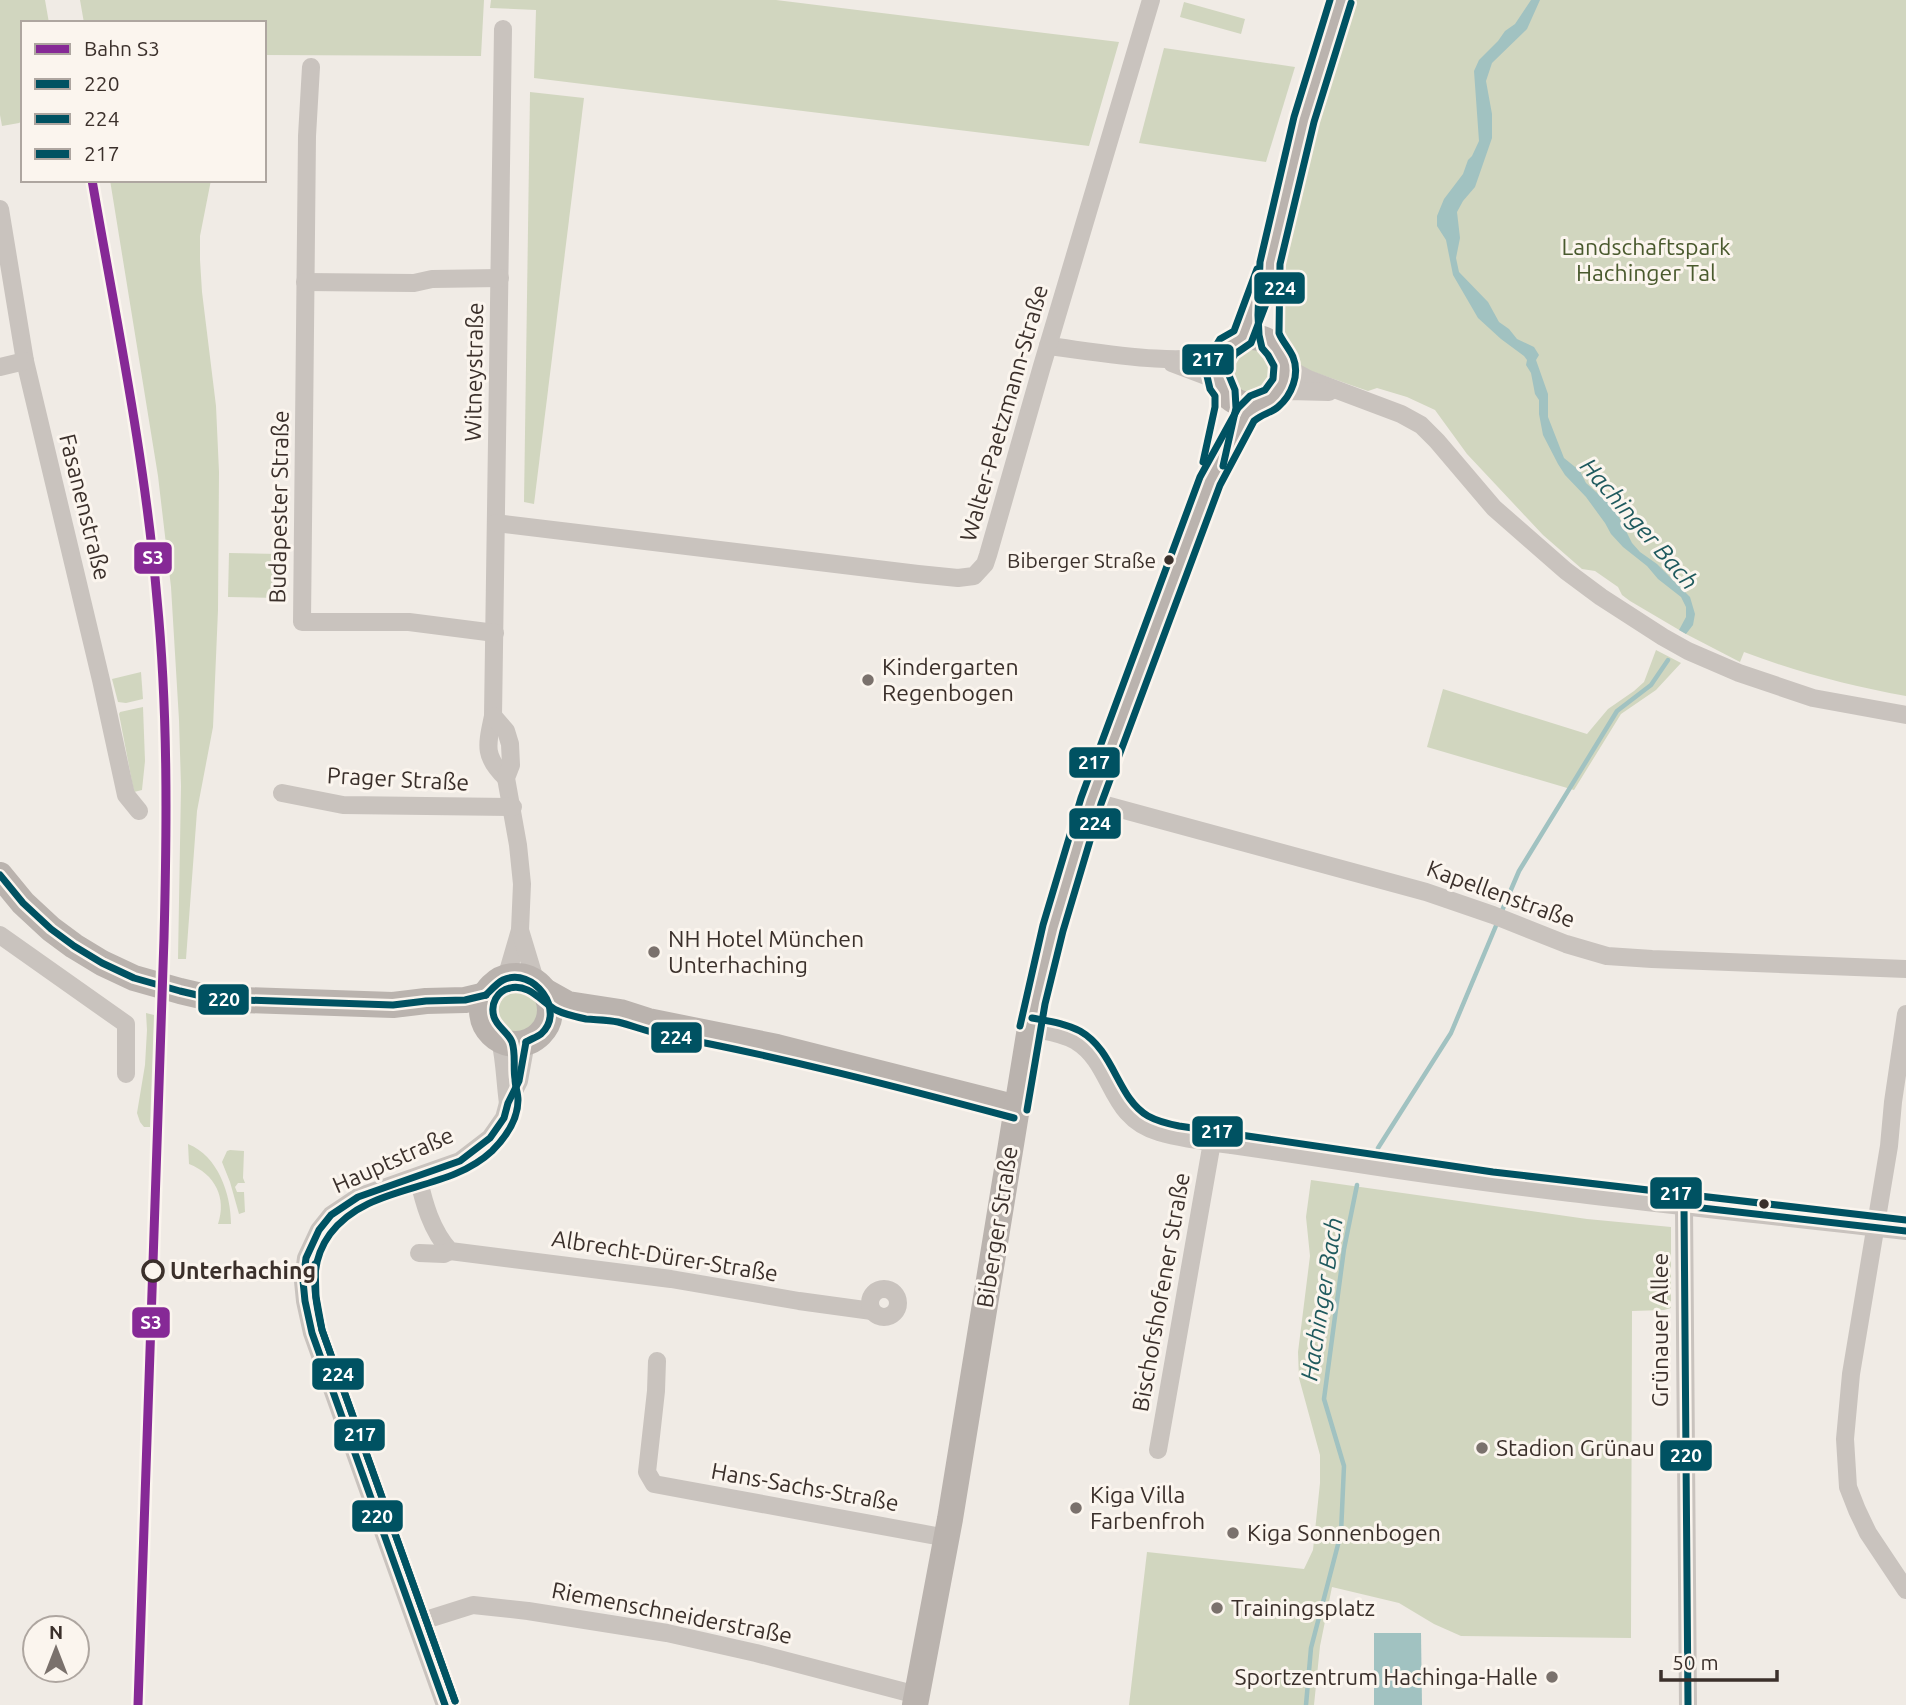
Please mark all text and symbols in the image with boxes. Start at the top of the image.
legend [21,21,266,182]
text: Bahn S3 [84,36,160,60]
text: 220 [84,71,120,95]
text: 224 [84,106,120,130]
text: 217 [84,141,120,165]
park label: Landschaftspark Hachinger Tal [1561,234,1731,285]
line badge: 224 [1253,271,1306,305]
text: 224 [1264,277,1296,299]
street label: Walter-Paetzmann-Straße [955,282,1052,544]
street label: Witneystraße [460,302,487,442]
line badge: 217 [1181,343,1235,376]
text: 217 [1192,348,1224,370]
street label: Budapester Straße [264,410,293,604]
street label: Fasanenstraße [55,431,116,583]
water label: Hachinger Bach [1575,453,1704,595]
line badge: S3 [133,541,173,575]
text: S3 [142,546,164,568]
place label: Biberger Straße [1007,548,1156,572]
marker: Biberger Straße [1162,553,1176,567]
place label: Kindergarten Regenbogen [882,654,1019,705]
marker: Kindergarten Regenbogen [860,672,876,688]
line badge: 217 [1068,746,1121,779]
text: 217 [1078,751,1110,773]
street label: Prager Straße [326,762,470,795]
line badge: 224 [1068,807,1122,840]
text: 224 [1079,812,1111,834]
street label: Kapellenstraße [1424,855,1579,932]
place label: NH Hotel München Unterhaching [668,926,864,977]
marker: NH Hotel München Unterhaching [646,944,662,960]
line badge: 220 [197,983,250,1016]
text: 220 [208,988,240,1010]
line badge: 224 [650,1021,703,1054]
text: 224 [660,1026,692,1048]
line badge: 217 [1191,1115,1244,1148]
text: 217 [1201,1120,1233,1142]
street label: Hauptstraße [329,1122,457,1197]
street label: Biberger Straße [971,1144,1022,1309]
street label: Bischofshofener Straße [1127,1170,1194,1413]
line badge: 217 [1649,1176,1703,1210]
text: 217 [1660,1182,1692,1204]
unlabelled marker [1757,1197,1771,1211]
water label: Hachinger Bach [1295,1215,1348,1383]
street label: Albrecht-Dürer-Straße [550,1225,780,1286]
street label: Grünauer Allee [1647,1253,1672,1407]
place label: Unterhaching [170,1258,316,1283]
marker: Unterhaching [142,1260,164,1282]
line badge: S3 [131,1306,171,1339]
text: S3 [140,1311,162,1333]
line badge: 224 [311,1357,365,1391]
text: 224 [322,1363,354,1385]
line badge: 217 [333,1418,386,1452]
text: 217 [344,1423,376,1445]
place label: Stadion Grünau [1496,1435,1655,1460]
line badge: 220 [1659,1439,1713,1472]
marker: Stadion Grünau [1474,1440,1490,1456]
text: 220 [1670,1444,1702,1466]
street label: Hans-Sachs-Straße [709,1458,901,1515]
place label: Kiga Villa Farbenfroh [1090,1482,1205,1533]
line badge: 220 [351,1499,404,1533]
marker: Kiga Villa Farbenfroh [1068,1500,1084,1516]
text: 220 [361,1505,393,1527]
place label: Kiga Sonnenbogen [1247,1520,1441,1545]
marker: Kiga Sonnenbogen [1225,1525,1241,1541]
street label: Riemenschneiderstraße [550,1577,794,1648]
place label: Trainingsplatz [1231,1595,1375,1620]
marker: Trainingsplatz [1209,1600,1225,1616]
north arrow [21,1614,91,1684]
text: N [49,1621,63,1643]
scale bar [1661,1638,1776,1682]
text: 50 m [1672,1650,1719,1674]
place label: Sportzentrum Hachinga-Halle [1234,1664,1538,1689]
marker: Sportzentrum Hachinga-Halle [1544,1669,1560,1685]

